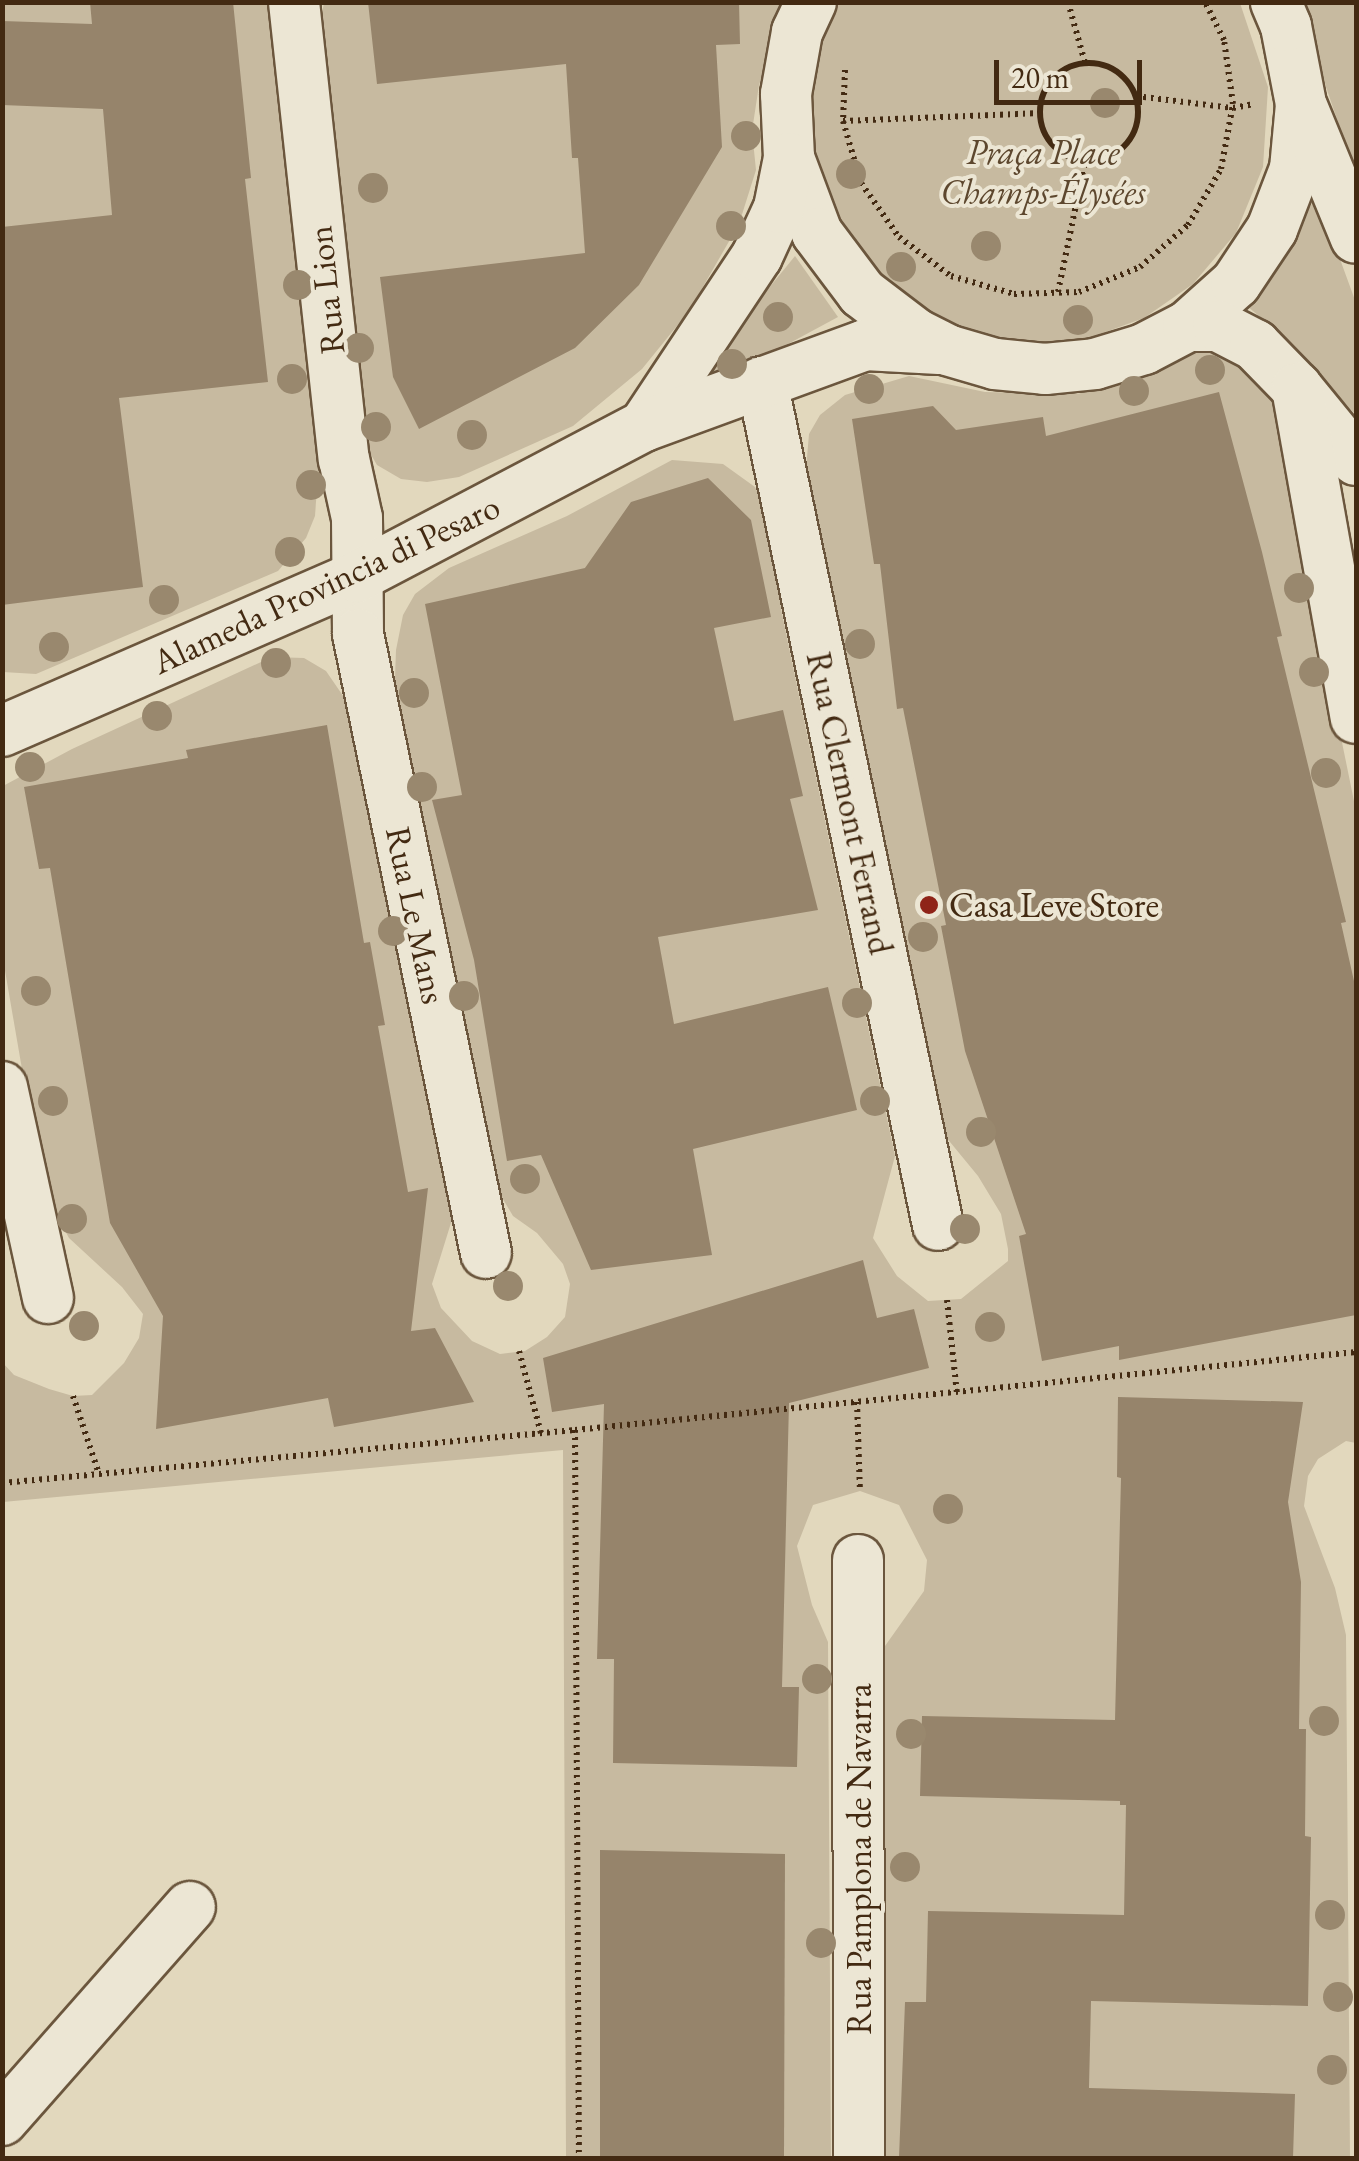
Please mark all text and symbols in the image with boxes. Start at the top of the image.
scale bar [999,40,1146,102]
text: 20 m [1011,58,1069,97]
park label: Praça Place Champs-Élysées [940,131,1146,213]
street label: Rua Lion [298,224,354,356]
street label: Alameda Provincia di Pesaro [146,485,506,683]
street label: Rua Clermont Ferrand [797,648,903,958]
street label: Rua Le Mans [377,823,455,1007]
place label: Casa Leve Store [949,884,1159,926]
marker: Casa Leve Store [918,894,940,916]
street label: Rua Pamplona de Navarra [838,1683,880,2035]

